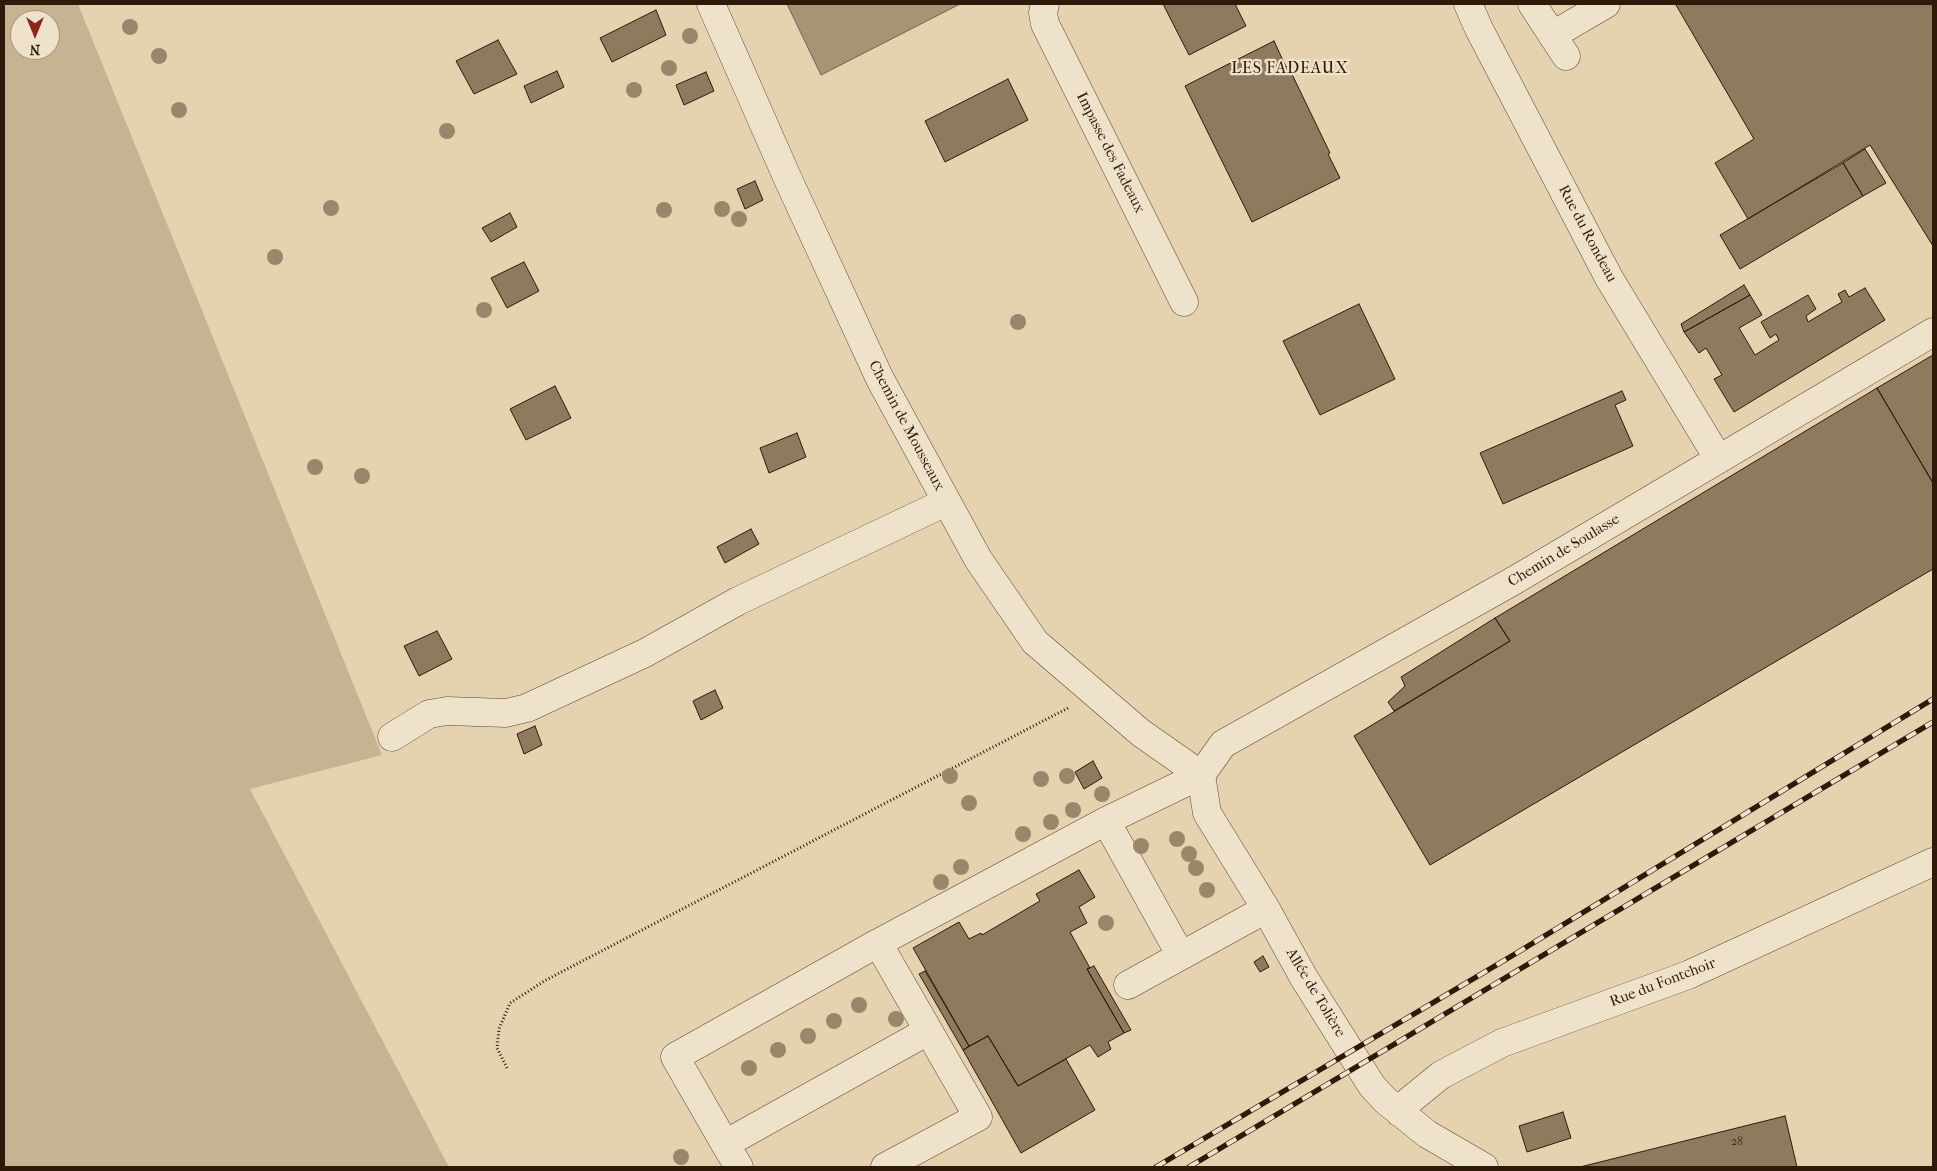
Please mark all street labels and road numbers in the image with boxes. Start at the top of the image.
street label: Impasse des Fadeaux [1072,90,1148,216]
street label: Rue du Rondeau [1554,182,1620,286]
street label: Chemin de Mousseaux [864,358,948,494]
street label: Chemin de Soulasse [1505,511,1623,591]
street label: Allée de Tolière [1281,945,1349,1041]
street label: Rue du Fontchoir [1607,954,1719,1012]

